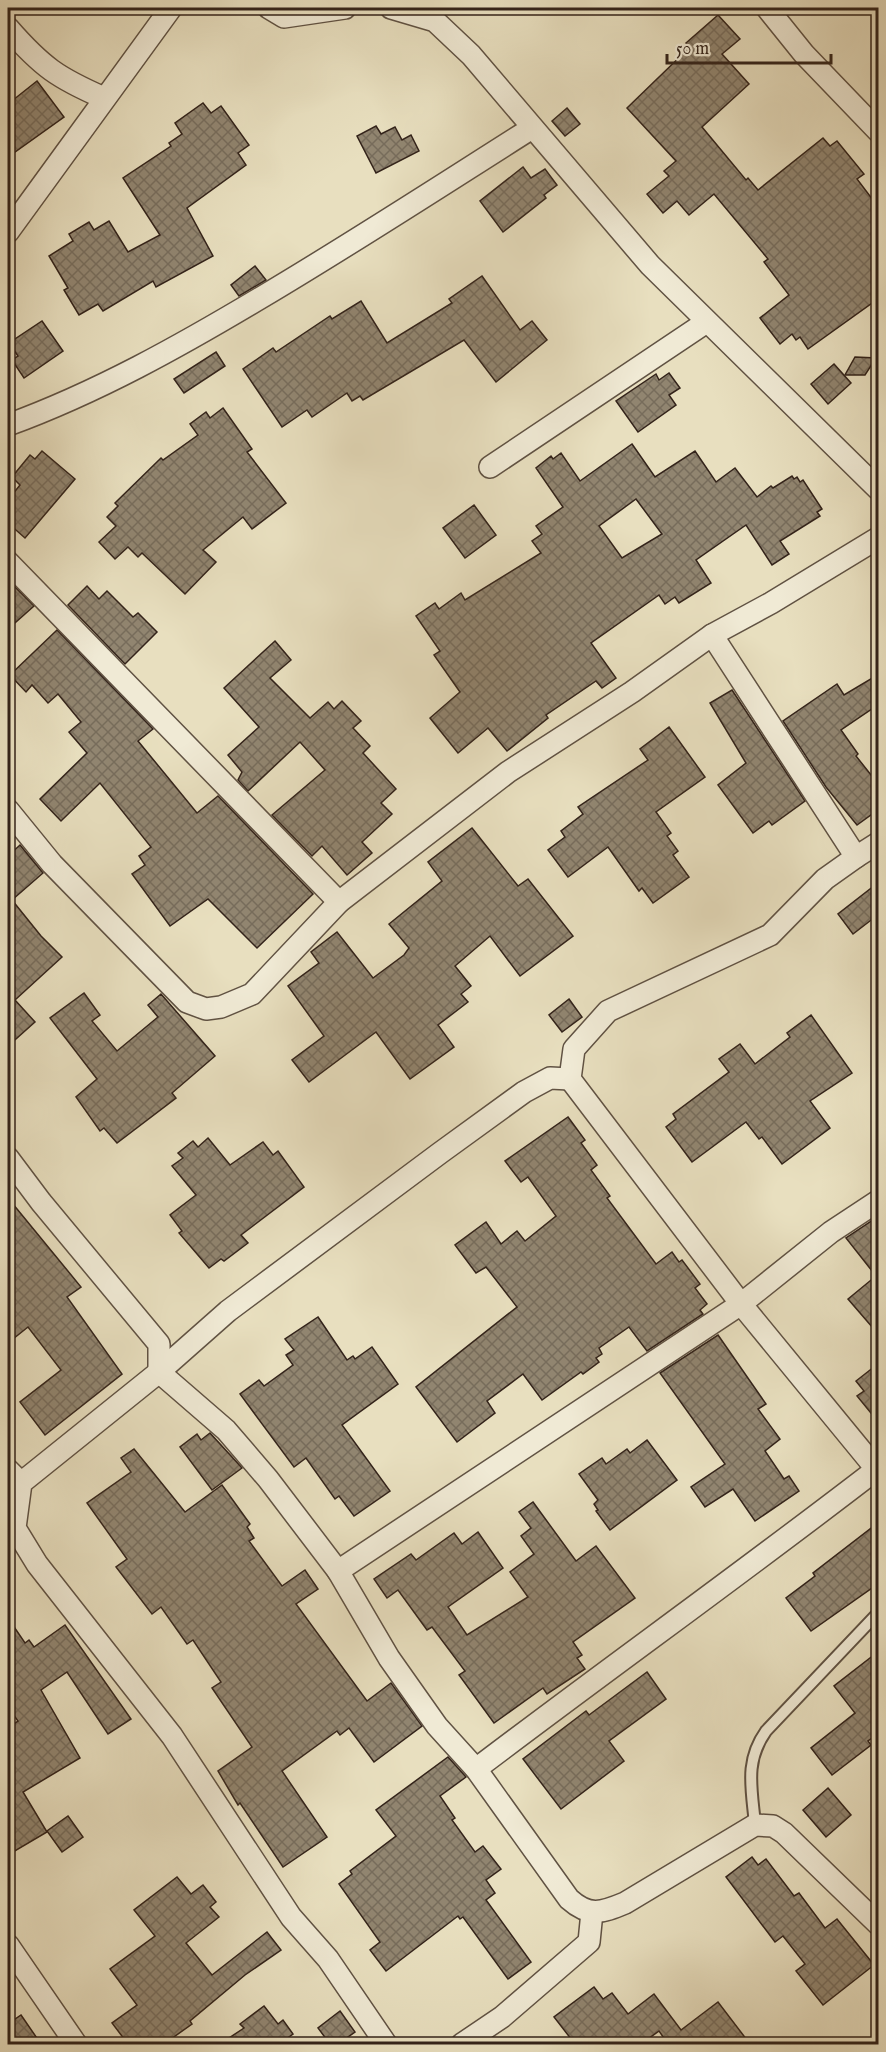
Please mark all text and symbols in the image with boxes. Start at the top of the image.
scale bar [667,27,830,65]
text: 50 m [676,38,709,61]

